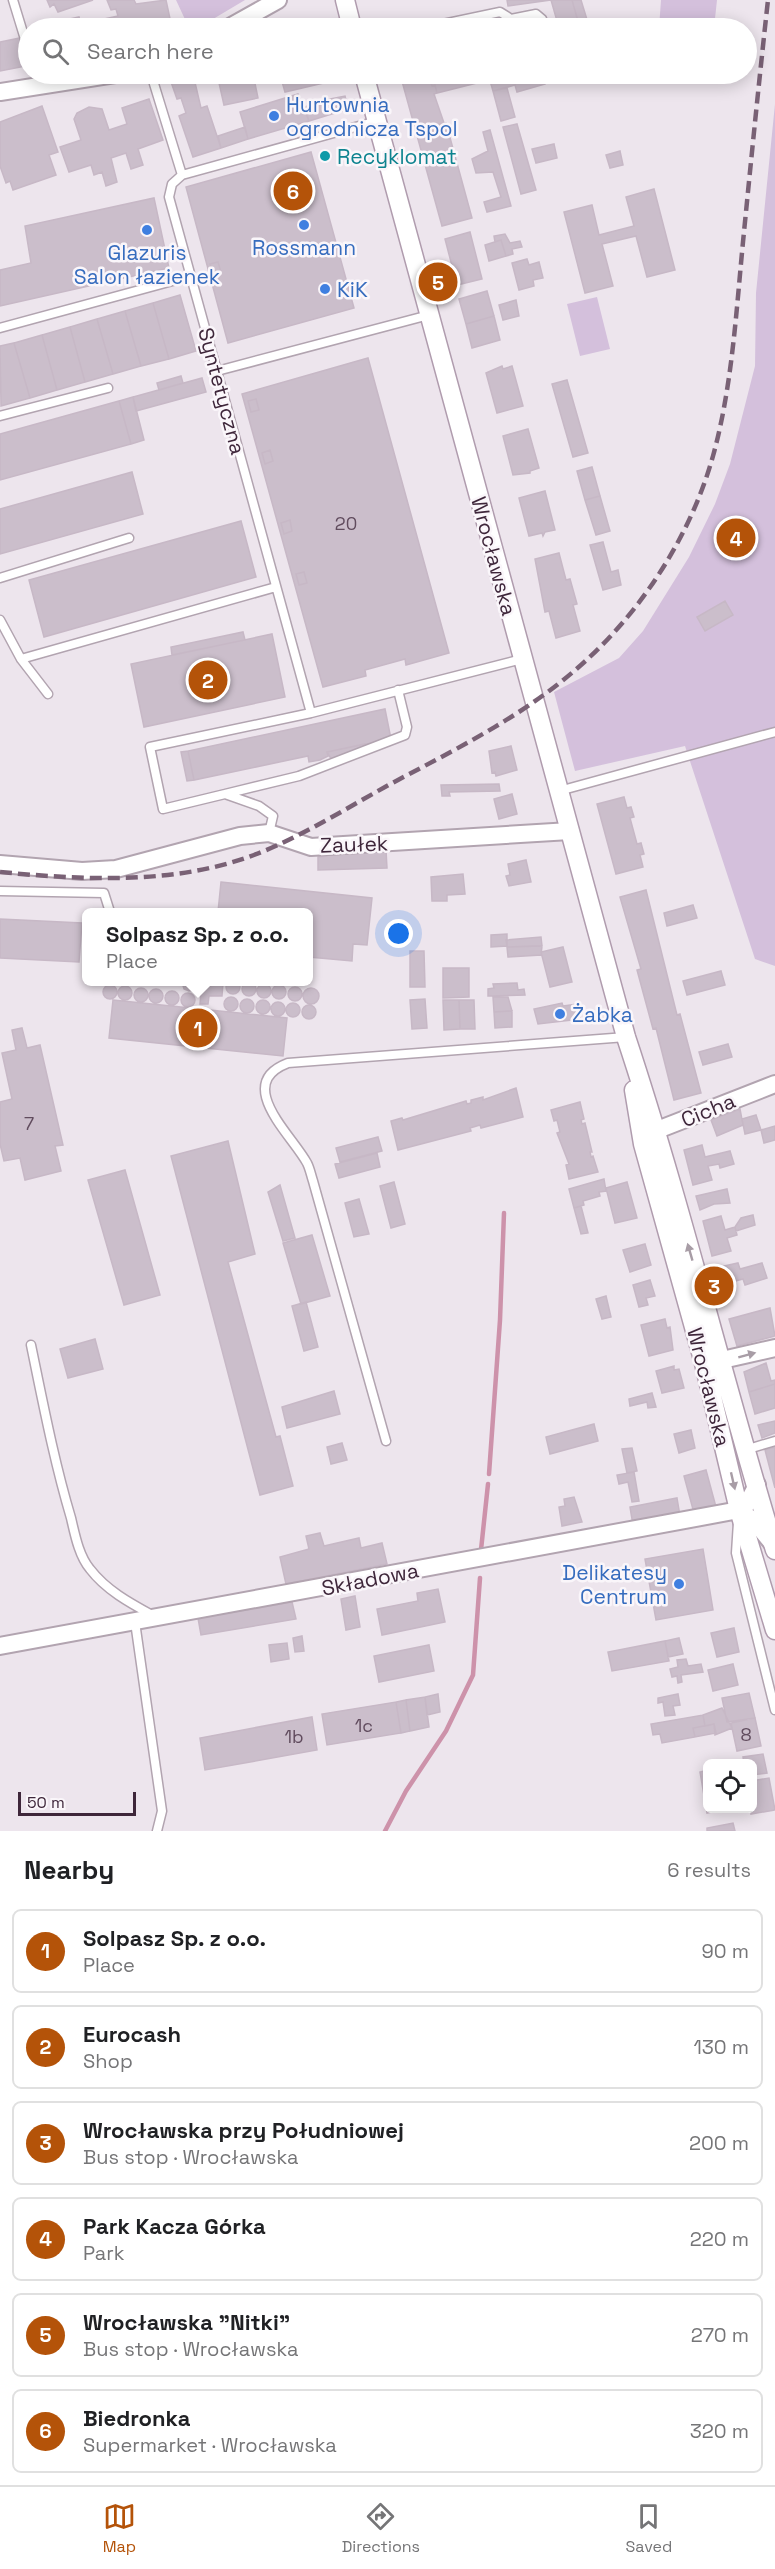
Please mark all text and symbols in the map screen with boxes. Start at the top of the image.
search box [18,18,757,84]
icon: search [39,35,72,68]
text: Search here [87,37,214,65]
place label: Hurtownia ogrodnicza Tspol [286,91,458,142]
marker: Hurtownia ogrodnicza Tspol [267,109,281,123]
place label: Recyklomat [337,143,457,170]
marker: Recyklomat [318,149,332,163]
pin: 6 [274,168,312,213]
marker: Rossmann [297,218,311,232]
marker: Glazuris Salon łazienek [140,223,154,237]
place label: Rossmann [252,234,356,261]
place label: Glazuris Salon łazienek [74,239,220,290]
pin: 5 [418,260,458,304]
place label: KiK [337,276,368,303]
marker: KiK [318,282,332,296]
street label: Syntetyczna [192,325,252,457]
street label: Wrocławska [465,494,523,618]
house number: 20 [335,512,357,535]
pin: 4 [716,516,756,560]
pin: 2 [188,658,228,702]
street label: Zaułek [319,829,389,859]
popup [82,908,313,986]
your location [384,919,413,948]
text: Solpasz Sp. z o.o. [106,920,289,948]
text: Place [106,948,158,974]
place label: Żabka [572,1001,633,1028]
pin: 1 [178,1006,218,1050]
marker: Żabka [553,1007,567,1021]
street label: Cicha [677,1087,739,1133]
house number: 7 [24,1112,34,1135]
one-way arrow [685,1243,694,1261]
pin: 3 [694,1264,734,1308]
street label: Wrocławska [681,1325,737,1449]
one-way arrow [738,1350,756,1360]
one-way arrow [728,1472,738,1490]
street label: Składowa [319,1556,421,1602]
place label: Delikatesy Centrum [562,1559,667,1610]
marker: Delikatesy Centrum [672,1577,686,1591]
house number: 1c [355,1714,373,1737]
house number: 8 [740,1723,752,1746]
house number: 1b [284,1725,304,1748]
map controls [703,1759,757,1813]
button: locate [703,1759,757,1813]
scale bar [18,1789,136,1816]
text: 50 m [27,1792,65,1813]
text: Nearby [24,1853,114,1887]
text: 6 results [667,1857,751,1883]
text: Solpasz Sp. z o.o. [83,1924,266,1952]
text: 1 [41,1938,50,1964]
text: 90 m [702,1938,749,1964]
text: Place [83,1952,135,1978]
text: Eurocash [83,2020,181,2048]
text: 2 [40,2034,51,2060]
text: 130 m [693,2034,749,2060]
text: Shop [83,2048,133,2074]
text: Wrocławska przy Południowej [83,2116,404,2144]
text: 3 [39,2130,52,2156]
text: 200 m [689,2130,749,2156]
text: Bus stop · Wrocławska [83,2144,299,2170]
text: Park Kacza Górka [83,2212,266,2240]
text: 4 [39,2226,52,2252]
text: 220 m [690,2226,749,2252]
text: Park [83,2240,125,2266]
text: Wrocławska "Nitki" [83,2308,290,2336]
text: 5 [40,2322,52,2348]
text: 270 m [691,2322,749,2348]
text: Bus stop · Wrocławska [83,2336,299,2362]
text: Biedronka [83,2404,190,2432]
text: 6 [39,2418,52,2444]
text: 320 m [690,2418,749,2444]
text: Supermarket · Wrocławska [83,2432,337,2458]
tab: Map [103,2500,136,2557]
tab: Directions [342,2500,420,2557]
tab: Saved [626,2500,672,2557]

